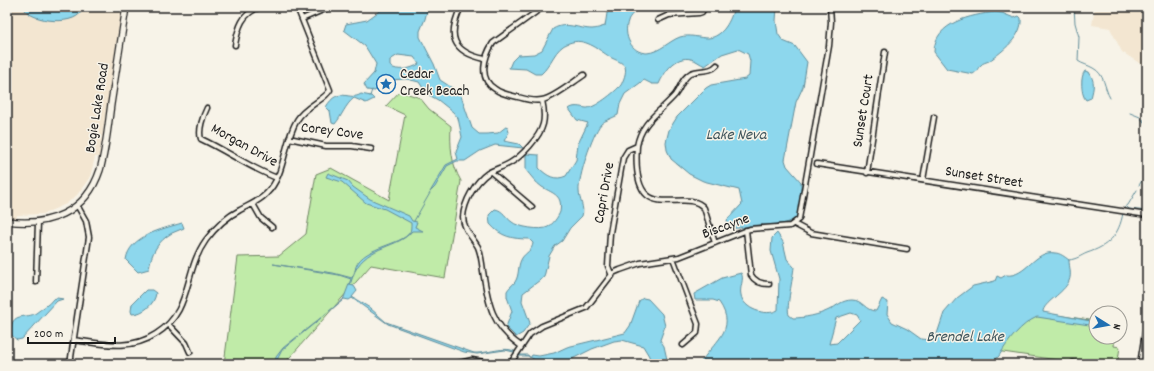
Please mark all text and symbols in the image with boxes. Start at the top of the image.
street label: Bogie Lake Road [80,62,116,154]
place label: Cedar Creek Beach [400,64,470,103]
place icon: Cedar Creek Beach [375,73,397,95]
street label: Sunset Court [847,73,881,149]
street label: Corey Cove [300,117,365,147]
street label: Morgan Drive [206,118,282,174]
water label: Lake Neva [706,124,768,147]
street label: Capri Drive [589,160,621,225]
street label: Sunset Street [944,161,1025,195]
street label: Biscayne [699,208,753,246]
north arrow [1088,305,1128,345]
scale bar [28,319,115,345]
text: N [1107,322,1124,331]
text: 200 m [34,326,63,343]
water label: Brendel Lake [926,326,1005,349]

